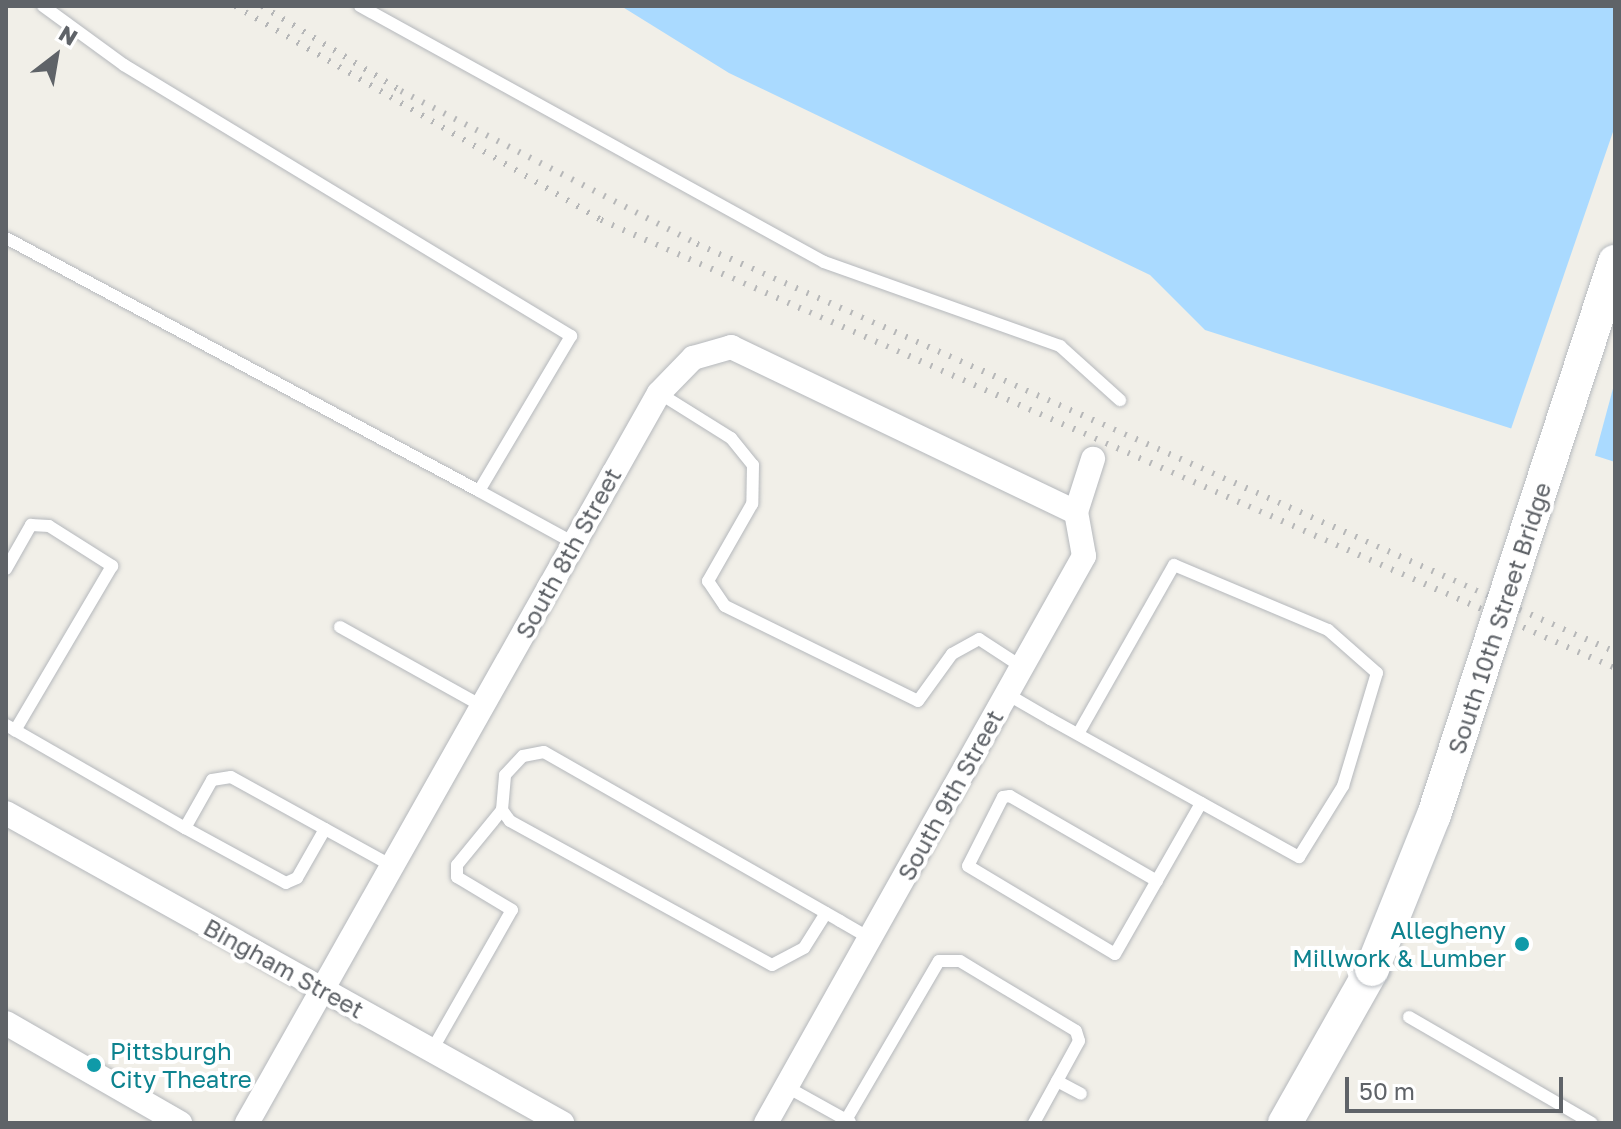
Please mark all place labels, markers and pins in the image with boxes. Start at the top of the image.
place label: Allegheny Millwork & Lumber [1292,916,1506,972]
marker: Allegheny Millwork & Lumber [1513,935,1531,953]
place label: Pittsburgh City Theatre [110,1037,252,1093]
marker: Pittsburgh City Theatre [85,1056,103,1074]

